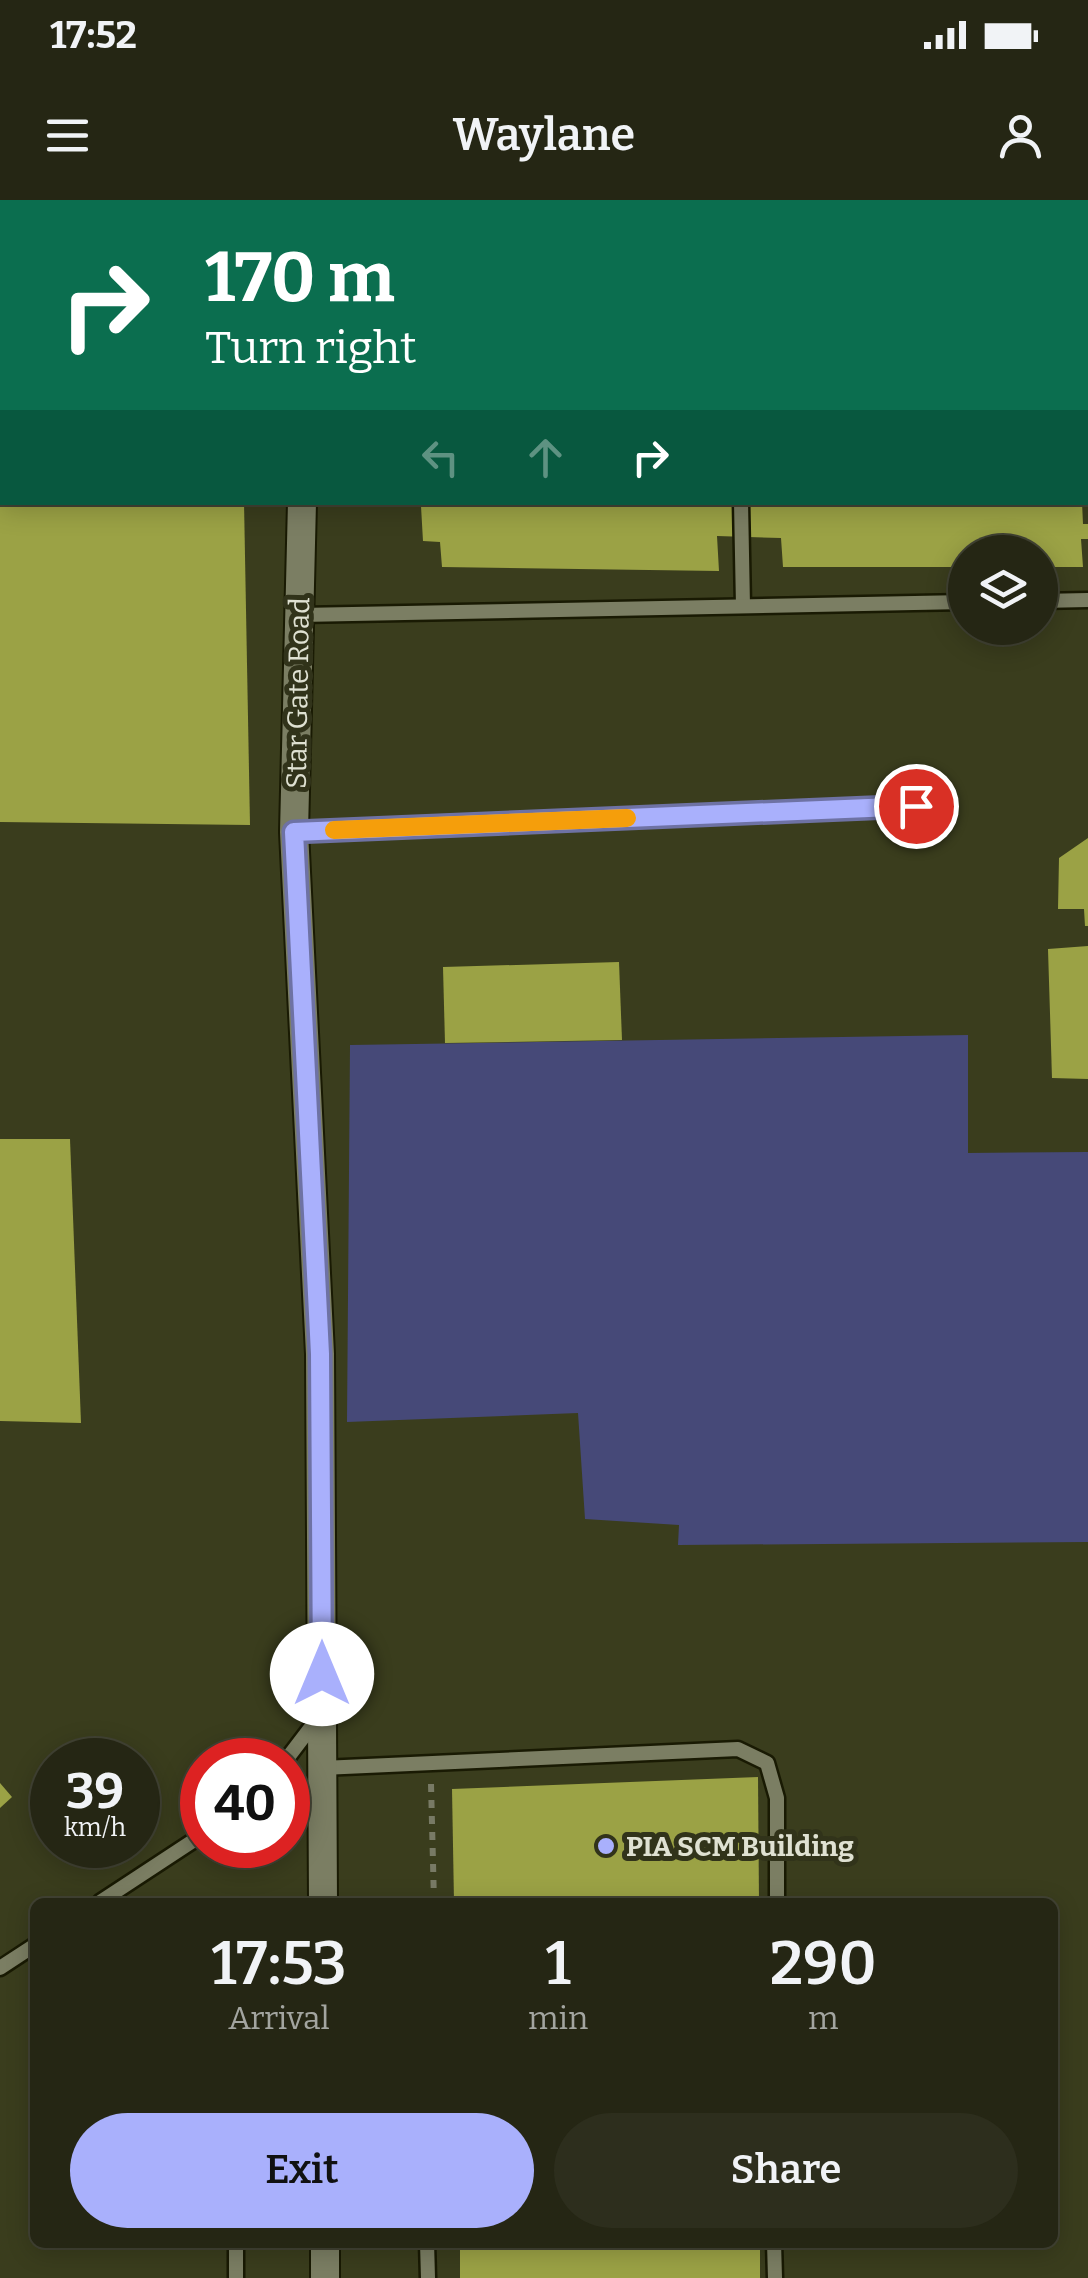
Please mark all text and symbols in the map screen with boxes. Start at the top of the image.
text: 17:52 [50,12,137,58]
icon: menu [40,108,95,163]
text: Waylane [453,108,635,162]
icon: person [993,108,1048,163]
text: 170 m [205,236,395,320]
icon: right [40,240,170,370]
text: Turn right [205,321,417,375]
icon: left [413,430,468,485]
icon: ahead [518,430,573,485]
icon: right [623,430,678,485]
map controls [948,535,1058,645]
button: layers [948,535,1058,645]
street label: Star Gate Road [280,597,316,789]
pin [874,764,959,849]
icon: arrive [889,779,944,834]
position arrow [270,1622,374,1726]
speed limit sign: 40 [180,1738,310,1868]
text: 39 [66,1761,124,1821]
text: km/h [64,1813,126,1843]
place label: PIA SCM Building [626,1830,854,1863]
marker: PIA SCM Building [595,1835,617,1857]
text: 17:53 [211,1928,347,2000]
text: 1 [545,1928,571,2000]
text: 290 [770,1928,877,2000]
text: Arrival [228,1999,330,2037]
text: min [528,1999,588,2037]
text: m [808,1999,838,2037]
button: Exit [70,2113,534,2228]
button: Share [554,2113,1018,2228]

